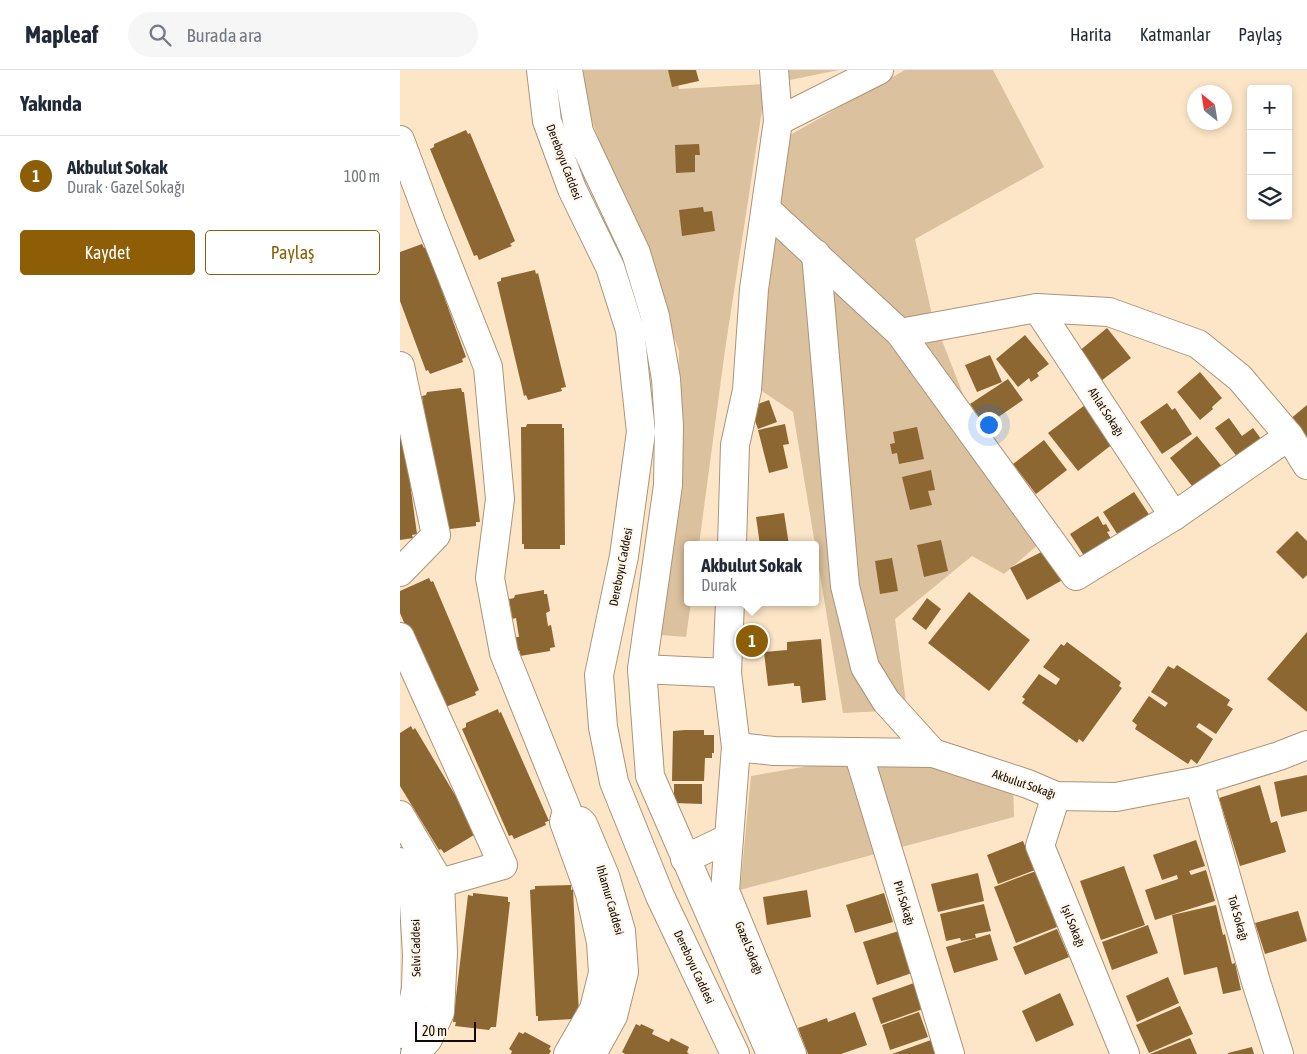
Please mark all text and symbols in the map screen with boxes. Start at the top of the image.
search box [128,12,478,57]
text: Mapleaf [25,21,98,48]
icon: search [146,21,174,49]
text: Burada ara [186,24,262,46]
text: Harita [1070,24,1112,45]
text: Katmanlar [1140,24,1210,45]
text: Paylaş [1238,24,1282,45]
north arrow [1187,85,1232,130]
map controls [1247,85,1292,220]
button: + [1247,85,1292,130]
text: Yakında [20,91,82,115]
street label: Dereboyu Caddesi [543,122,585,202]
button: − [1247,130,1292,175]
text: Akbulut Sokak [67,156,168,178]
text: 1 [32,167,40,185]
text: 100 m [344,167,380,185]
button: layers [1247,175,1292,220]
text: Durak · Gazel Sokağı [67,178,185,196]
button: Kaydet [20,230,195,275]
button: Paylaş [205,230,380,275]
street label: Ahlat Sokağı [1085,385,1127,439]
your location [976,412,1002,438]
street label: Dereboyu Caddesi [607,527,635,607]
popup [684,541,819,606]
text: Akbulut Sokak [701,554,802,576]
text: Durak [701,576,737,594]
pin: 1 [736,622,768,660]
street label: Akbulut Sokağı [990,767,1058,801]
street label: Ihlamur Caddesi [593,863,627,937]
street label: Piri Sokağı [891,879,917,927]
street label: Tok Sokağı [1225,894,1251,942]
street label: Işıl Sokağı [1058,903,1088,949]
street label: Selvi Caddesi [408,919,424,977]
street label: Gazel Sokağı [732,919,766,977]
street label: Dereboyu Caddesi [671,928,717,1006]
scale bar [415,1019,476,1042]
text: 20 m [422,1023,447,1039]

